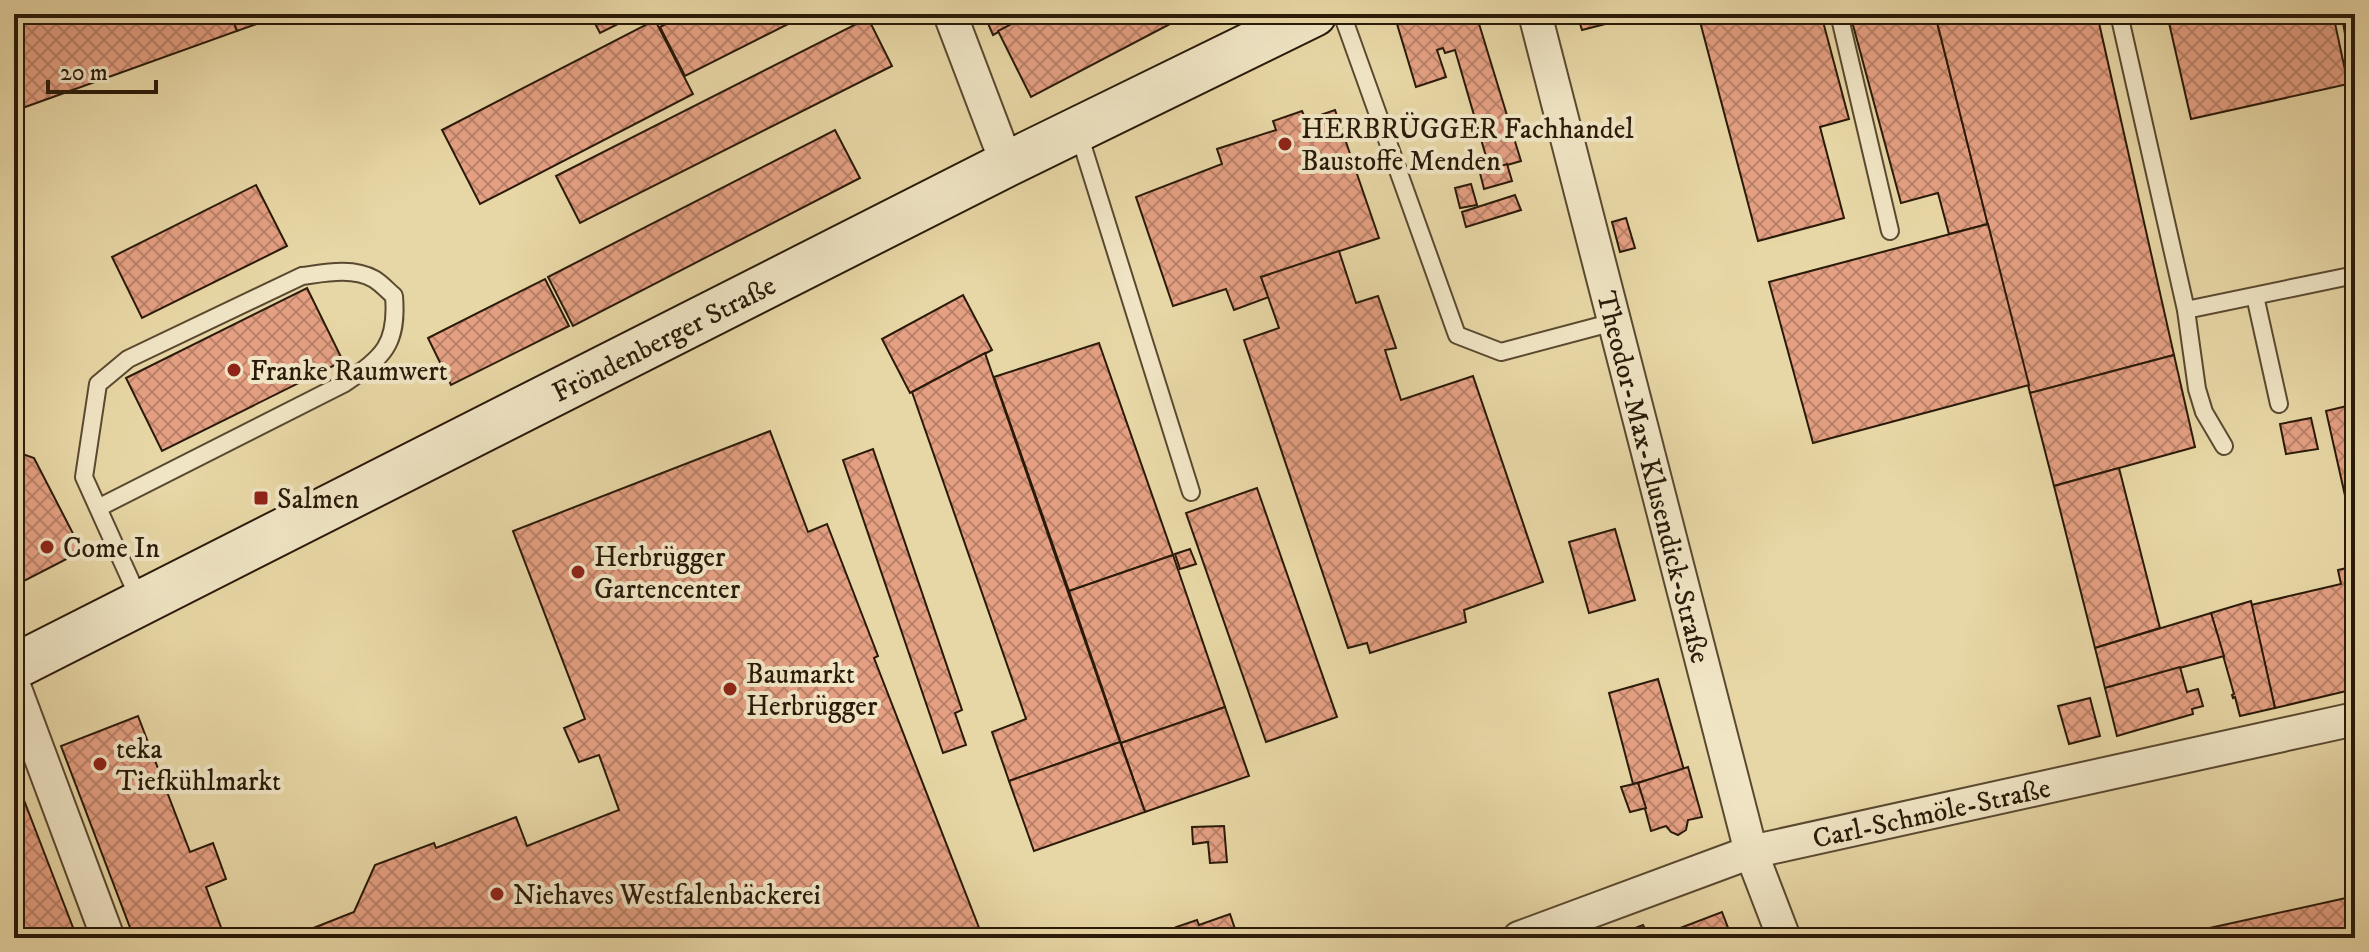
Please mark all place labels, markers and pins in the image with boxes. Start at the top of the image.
place label: HERBRÜGGER Fachhandel Baustoffe Menden [1301,112,1634,179]
marker: HERBRÜGGER Fachhandel Baustoffe Menden [1276,135,1294,153]
place label: Franke Raumwert [250,354,448,389]
marker: Franke Raumwert [225,361,243,379]
place label: Salmen [277,482,360,517]
marker: Salmen [252,489,270,507]
place label: Come In [63,531,160,566]
marker: Come In [38,538,56,556]
place label: Herbrügger Gartencenter [594,540,741,607]
marker: Herbrügger Gartencenter [569,563,587,581]
place label: Baumarkt Herbrügger [746,657,878,724]
marker: Baumarkt Herbrügger [721,680,739,698]
place label: teka Tiefkühlmarkt [116,732,281,799]
marker: teka Tiefkühlmarkt [91,755,109,773]
place label: Niehaves Westfalenbäckerei [513,878,821,913]
marker: Niehaves Westfalenbäckerei [488,885,506,903]

